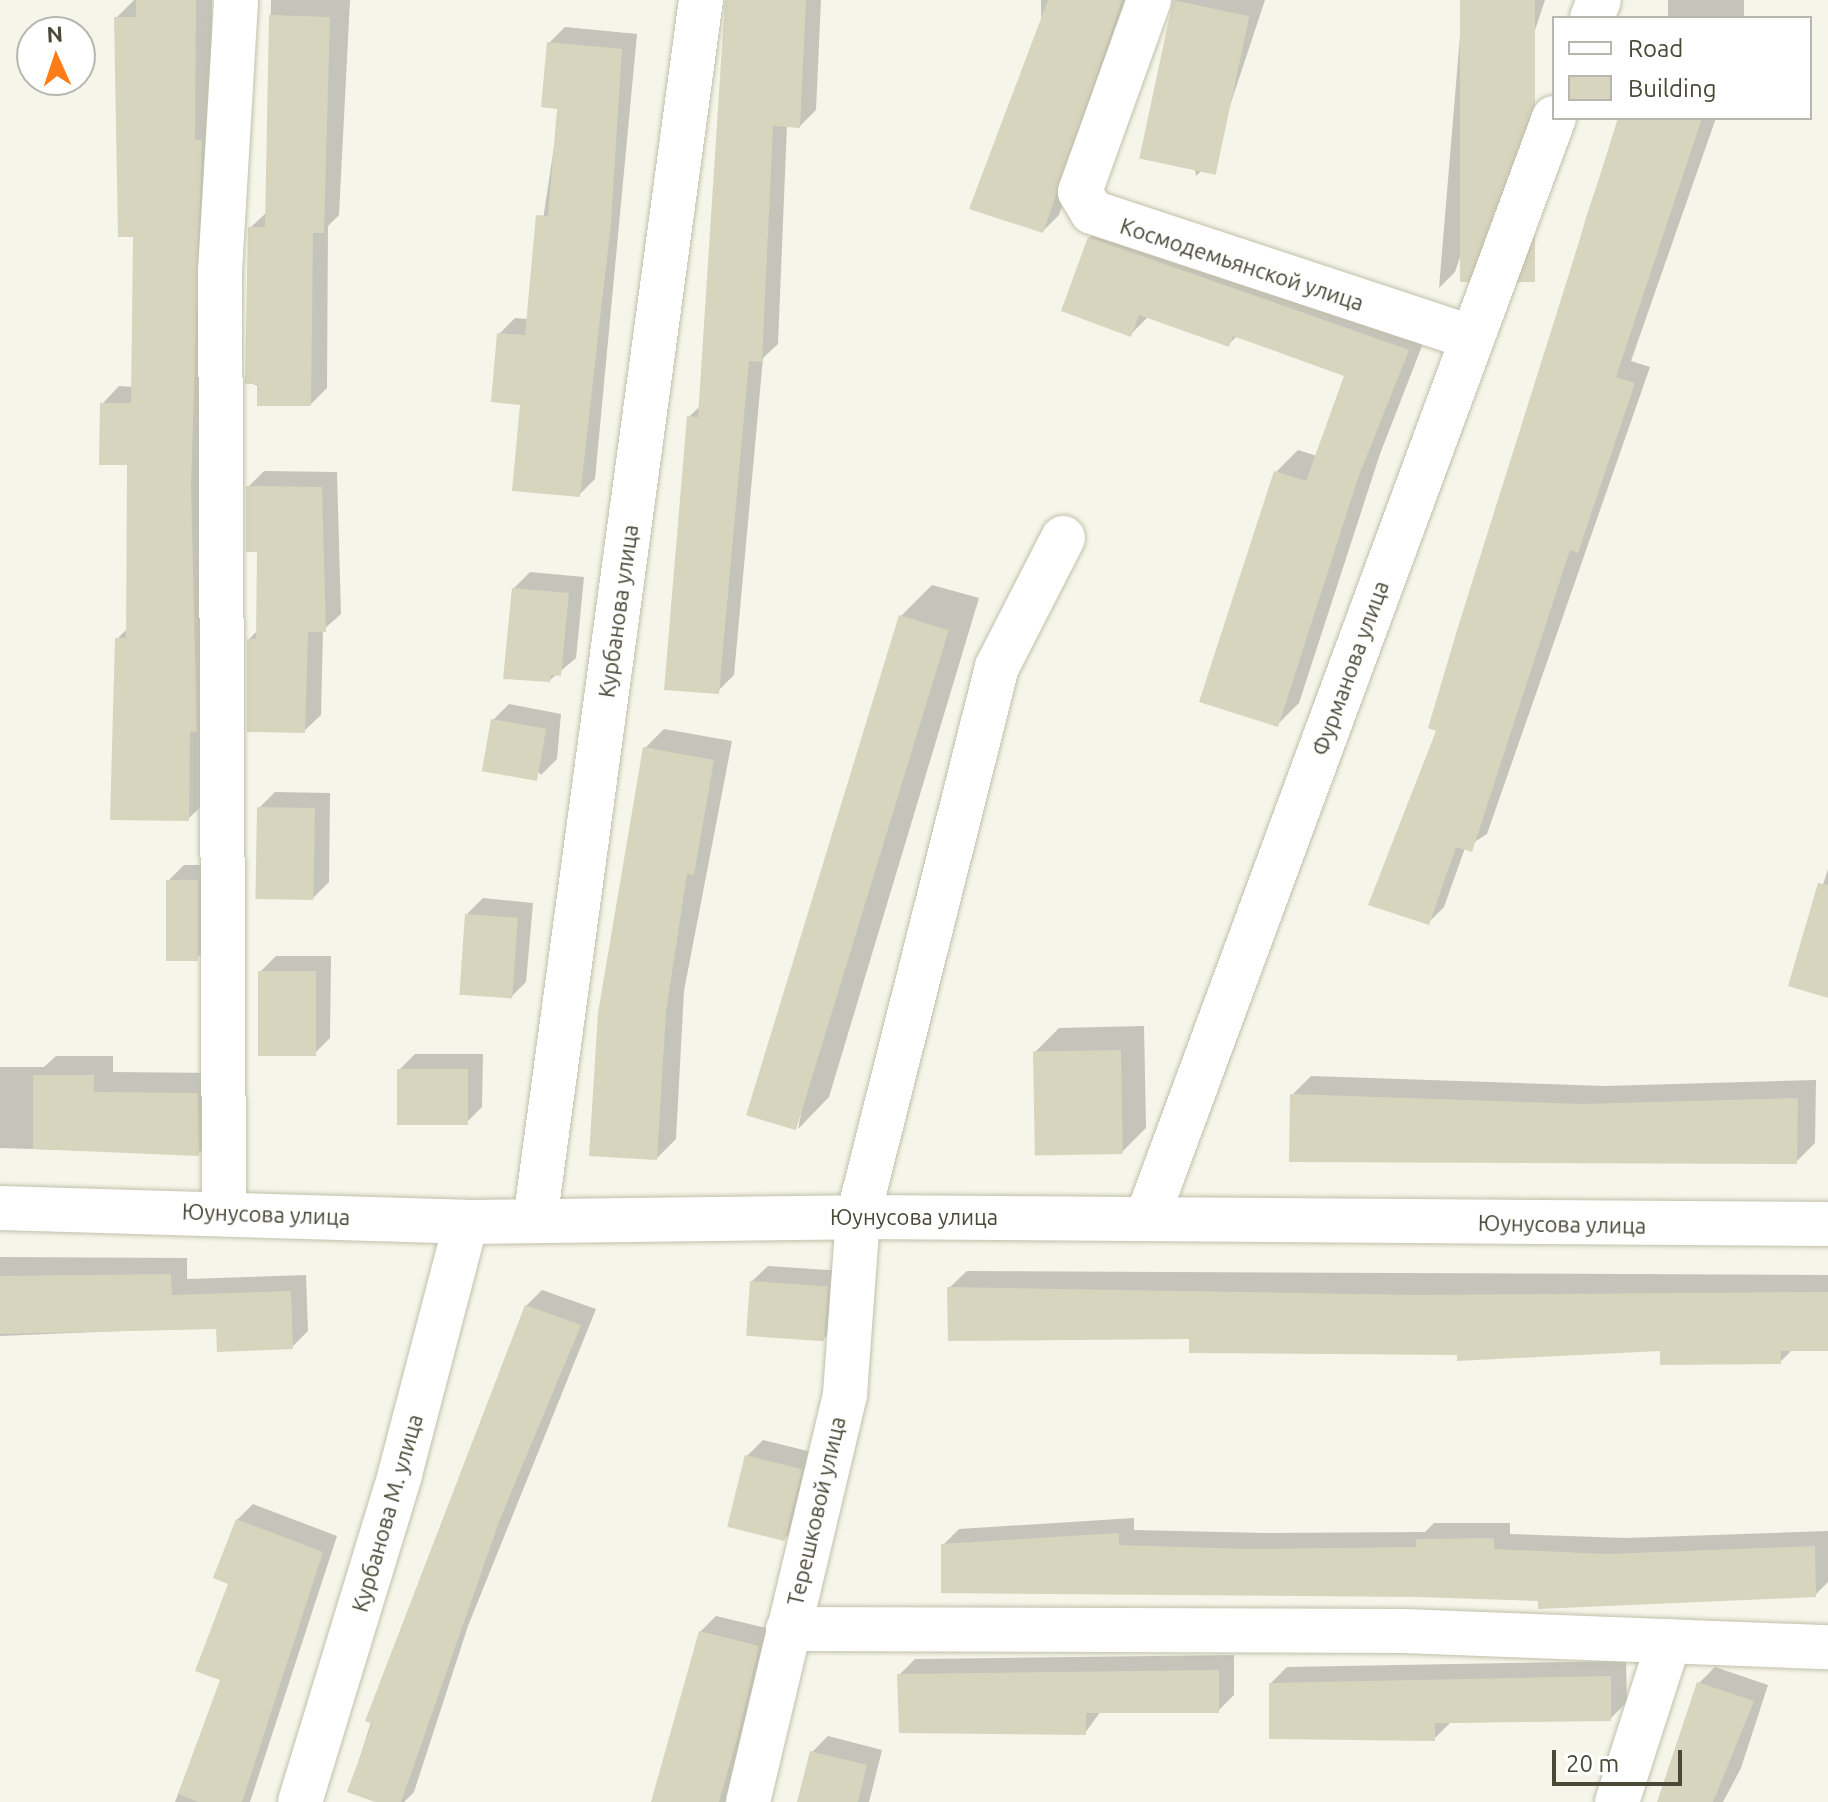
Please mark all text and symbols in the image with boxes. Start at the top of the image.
north arrow [16,16,96,96]
legend [1552,16,1812,120]
text: N [46,21,64,46]
text: Road [1628,35,1683,62]
text: Building [1628,75,1716,102]
street label: Космодемьянской улица [1117,212,1367,316]
street label: Курбанова улица [593,523,643,699]
street label: Фурманова улица [1306,577,1394,759]
street label: Юунусова улица [181,1198,351,1230]
street label: Юунусова улица [830,1204,998,1230]
street label: Юунусова улица [1478,1209,1646,1239]
street label: Курбанова М. улица [346,1411,428,1615]
street label: Терешковой улица [781,1414,851,1608]
scale bar [1556,1734,1686,1784]
text: 20 m [1566,1750,1619,1777]

